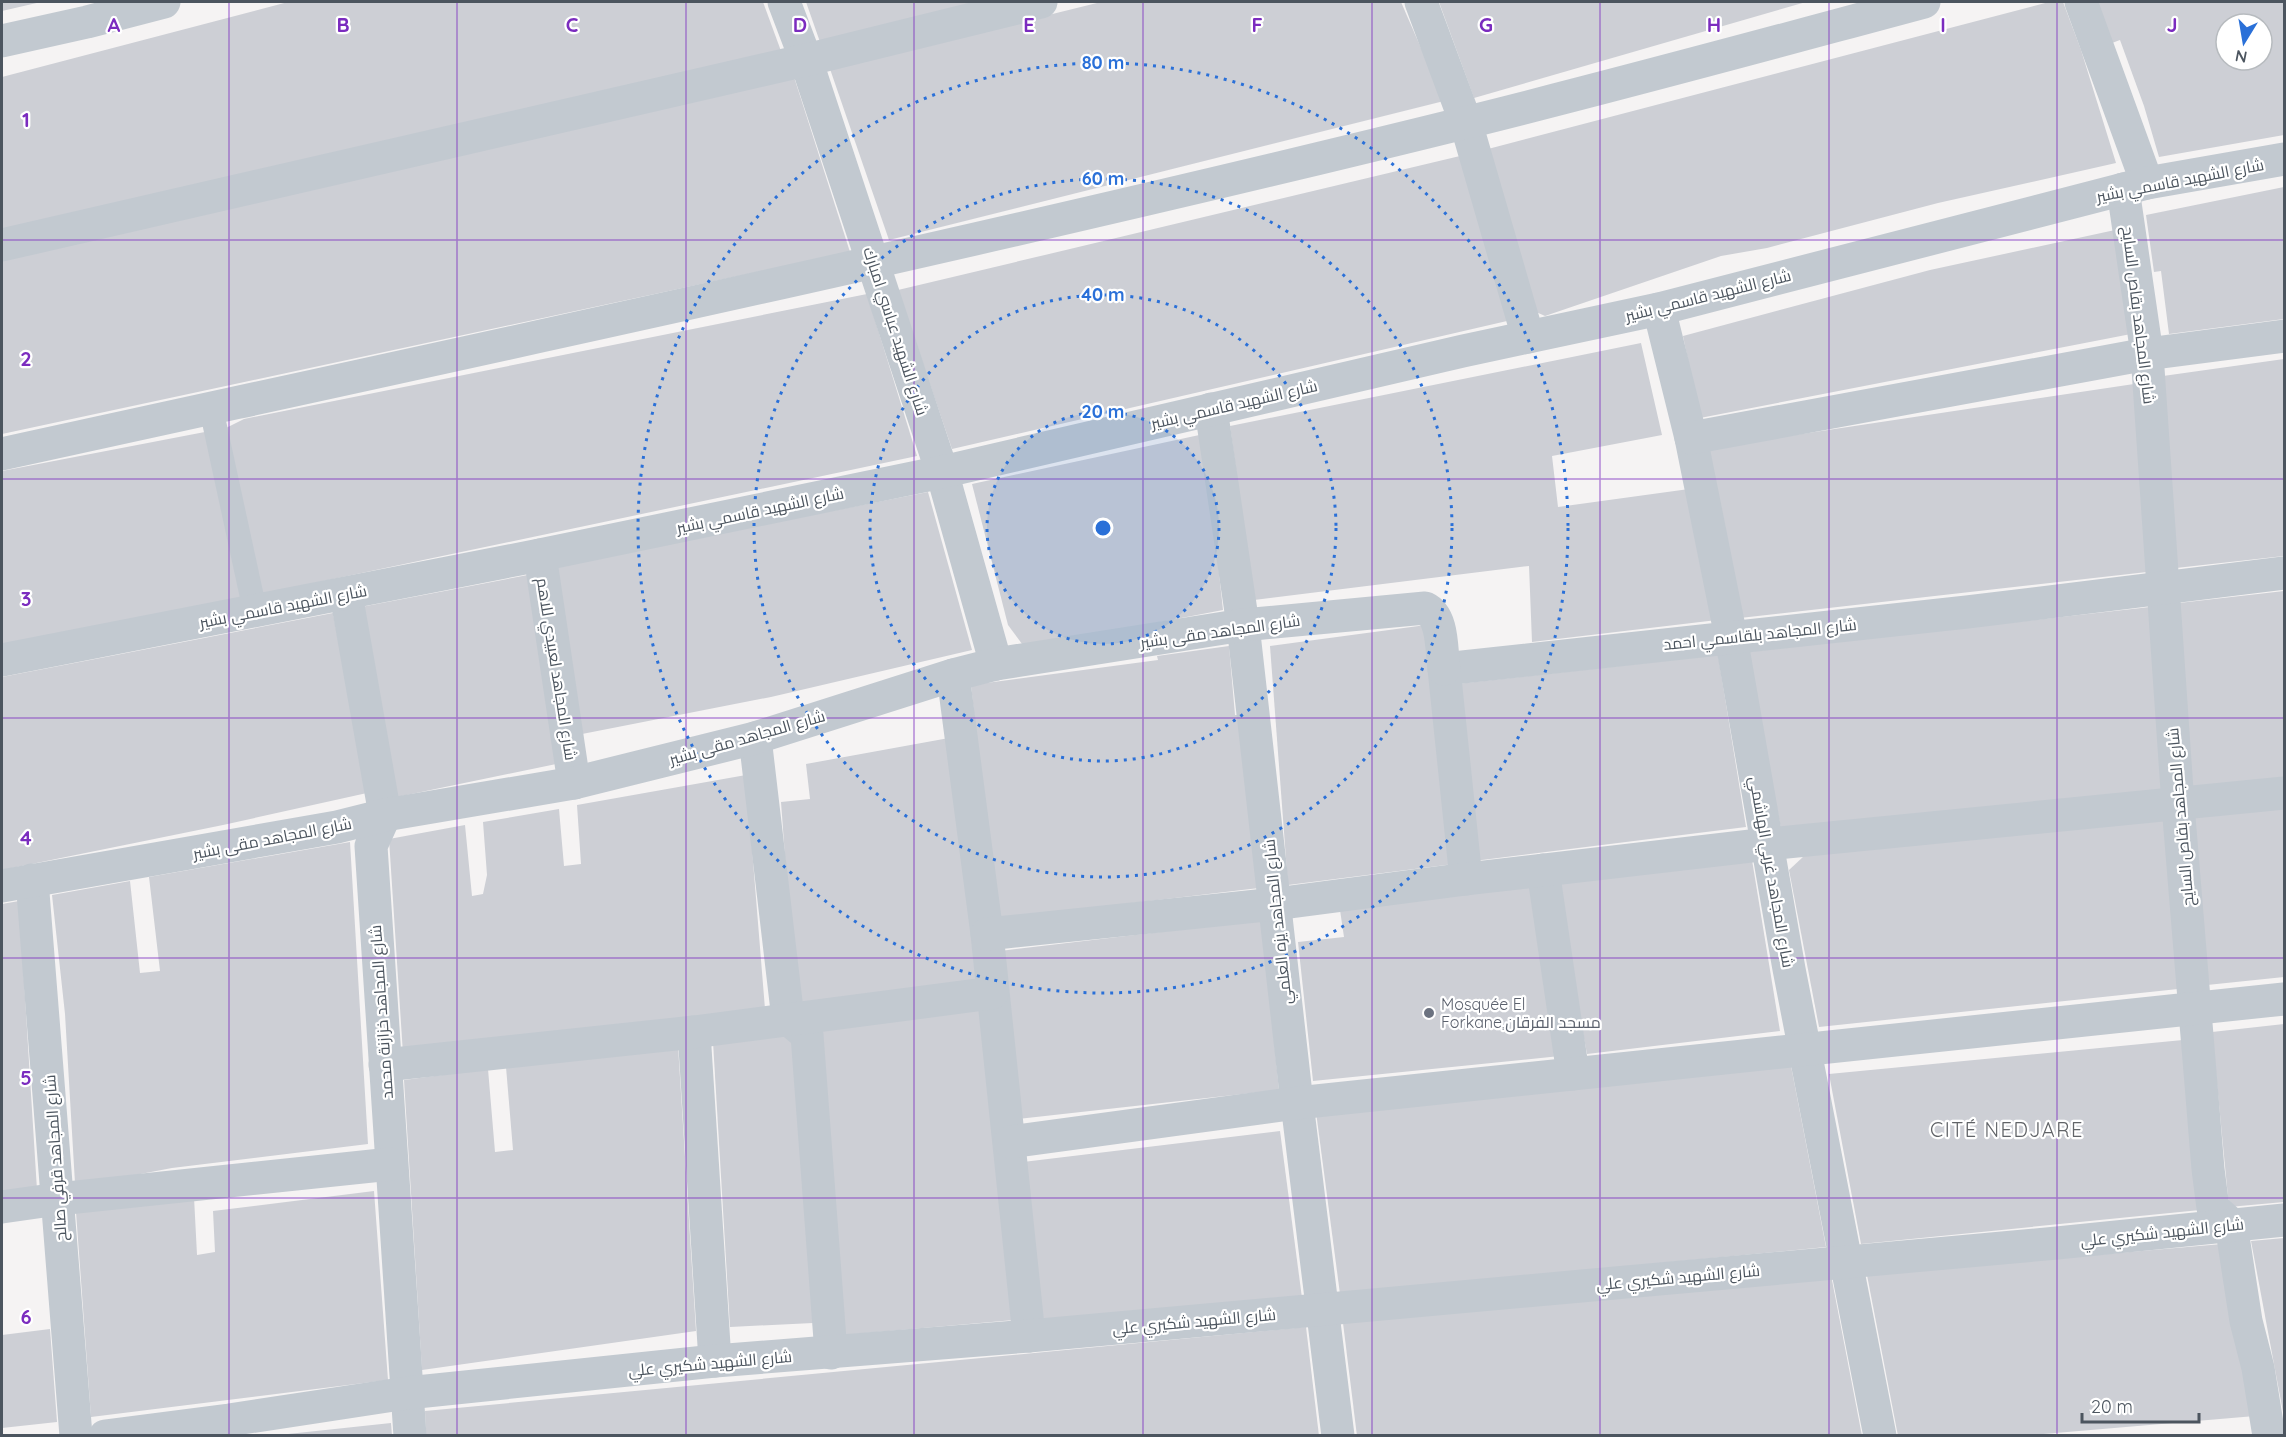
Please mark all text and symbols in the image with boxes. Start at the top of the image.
text: A [108,12,121,37]
text: B [336,12,350,37]
text: C [566,12,579,37]
text: D [793,12,807,37]
text: E [1023,12,1035,37]
text: F [1251,12,1263,37]
text: G [1479,12,1493,37]
text: H [1707,12,1721,37]
text: I [1940,12,1946,37]
text: J [2166,12,2178,37]
north arrow [2214,12,2274,72]
text: N [2233,46,2249,68]
text: 80 m [1082,51,1124,74]
text: 1 [22,107,30,132]
street label: شارع الشهيد قاسمي بشير [2093,154,2266,210]
text: 60 m [1082,167,1124,190]
street label: شارع المجاهد بقاص السايح [2116,225,2160,405]
street label: شارع الشهيد عباسي امبارك [856,244,933,419]
street label: شارع الشهيد قاسمي بشير [1622,265,1794,329]
text: 40 m [1081,283,1125,306]
text: 2 [20,346,32,371]
street label: شارع الشهيد قاسمي بشير [1148,375,1320,437]
text: 20 m [1082,400,1124,423]
street label: شارع الشهيد قاسمي بشير [674,482,846,542]
centre of rings [1093,518,1113,538]
street label: شارع المجاهد لعبيدي للاهم [529,576,581,762]
street label: شارع الشهيد قاسمي بشير [196,580,369,636]
text: 3 [21,586,31,611]
street label: شارع المجاهد مقى بشير [1138,610,1302,654]
street label: شارع المجاهد بلقاسمي احمد [1662,614,1858,658]
street label: شارع المجاهد مقى بشير [666,705,828,771]
street label: شارع المجاهد بقاص السايح [2162,727,2200,907]
street label: شارع المجاهد غربي الهاشمي [1741,775,1799,970]
street label: شارع المجاهد مقى بشير [190,813,354,865]
text: 4 [20,825,32,850]
street label: شارع المجاهد يزه العلمي [1258,838,1300,1006]
street label: شارع المجاهد خزازنة محمد [365,924,399,1100]
place label: Mosquée El Forkane,مسجد الفرقان [1441,994,1601,1033]
marker: Mosquée El Forkane,مسجد الفرقان [1422,1006,1436,1020]
text: 5 [20,1065,32,1090]
street label: شارع المجاهد قرفي صالح [39,1074,75,1242]
district label: CITÉ NEDJARE [1930,1117,2084,1142]
street label: شارع الشهيد شكيري علي [2079,1213,2245,1255]
street label: شارع الشهيد شكيري علي [1595,1260,1761,1298]
text: 6 [20,1304,32,1329]
street label: شارع الشهيد شكيري علي [1111,1304,1277,1342]
street label: شارع الشهيد شكيري علي [627,1346,793,1384]
scale bar [2082,1386,2199,1424]
text: 20 m [2091,1395,2133,1418]

